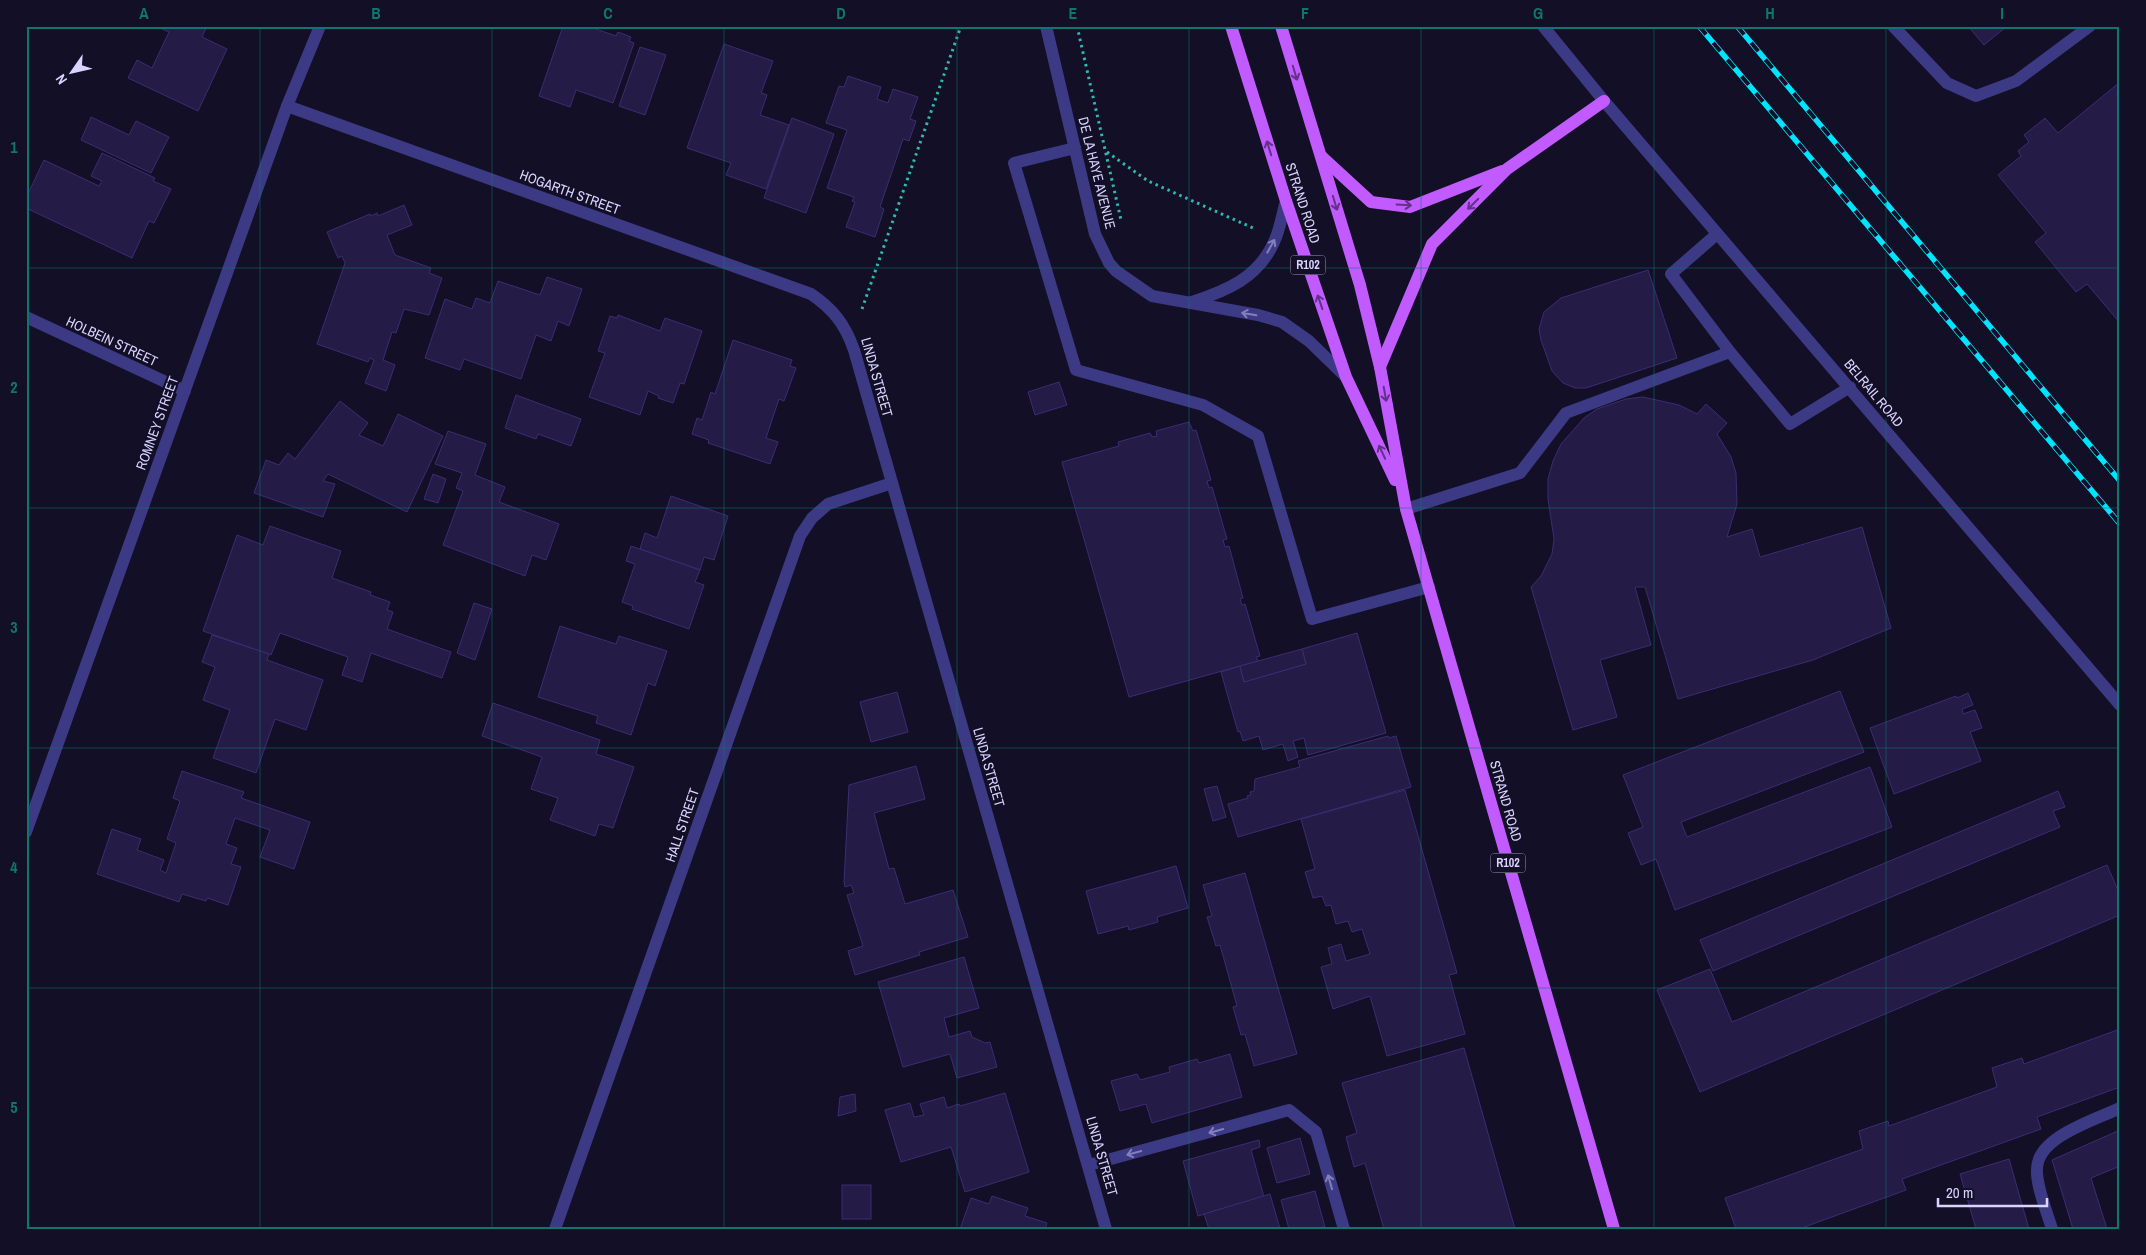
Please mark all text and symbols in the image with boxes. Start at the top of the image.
text: A [139,2,149,24]
text: B [371,2,381,24]
text: C [603,2,613,24]
text: D [836,2,846,24]
text: E [1069,2,1078,24]
text: F [1301,2,1309,24]
text: G [1533,2,1543,24]
text: H [1765,2,1775,24]
text: I [2000,2,2004,24]
north arrow [48,48,98,98]
one-way arrow [1291,64,1301,80]
text: N [51,71,71,88]
street label: DE LA HAYE AVENUE [1074,115,1120,231]
text: 1 [10,136,18,158]
one-way arrow [1264,141,1273,156]
street label: STRAND ROAD [1282,160,1324,246]
street label: HOGARTH STREET [517,165,623,219]
one-way arrow [1330,194,1340,210]
one-way arrow [1467,197,1479,210]
one-way arrow [1396,201,1412,210]
one-way arrow [1267,239,1277,254]
road number: R102 [1290,256,1326,274]
one-way arrow [1315,294,1325,310]
one-way arrow [1242,308,1258,318]
street label: HOLBEIN STREET [63,312,161,370]
street label: LINDA STREET [857,335,897,419]
street label: BELRAIL ROAD [1840,355,1908,431]
street label: ROMNEY STREET [132,374,182,472]
text: 2 [10,376,18,398]
one-way arrow [1380,385,1390,401]
one-way arrow [1377,445,1386,460]
text: 3 [10,616,18,638]
street label: LINDA STREET [969,725,1009,809]
street label: STRAND ROAD [1486,758,1526,844]
street label: HALL STREET [661,786,703,864]
road number: R102 [1490,854,1526,872]
text: 4 [10,856,18,878]
text: 5 [10,1096,18,1118]
street label: LINDA STREET [1082,1114,1122,1198]
one-way arrow [1208,1126,1224,1136]
one-way arrow [1126,1149,1142,1158]
one-way arrow [1325,1174,1335,1190]
scale bar [1938,1175,2047,1207]
text: 20 m [1946,1182,1973,1203]

